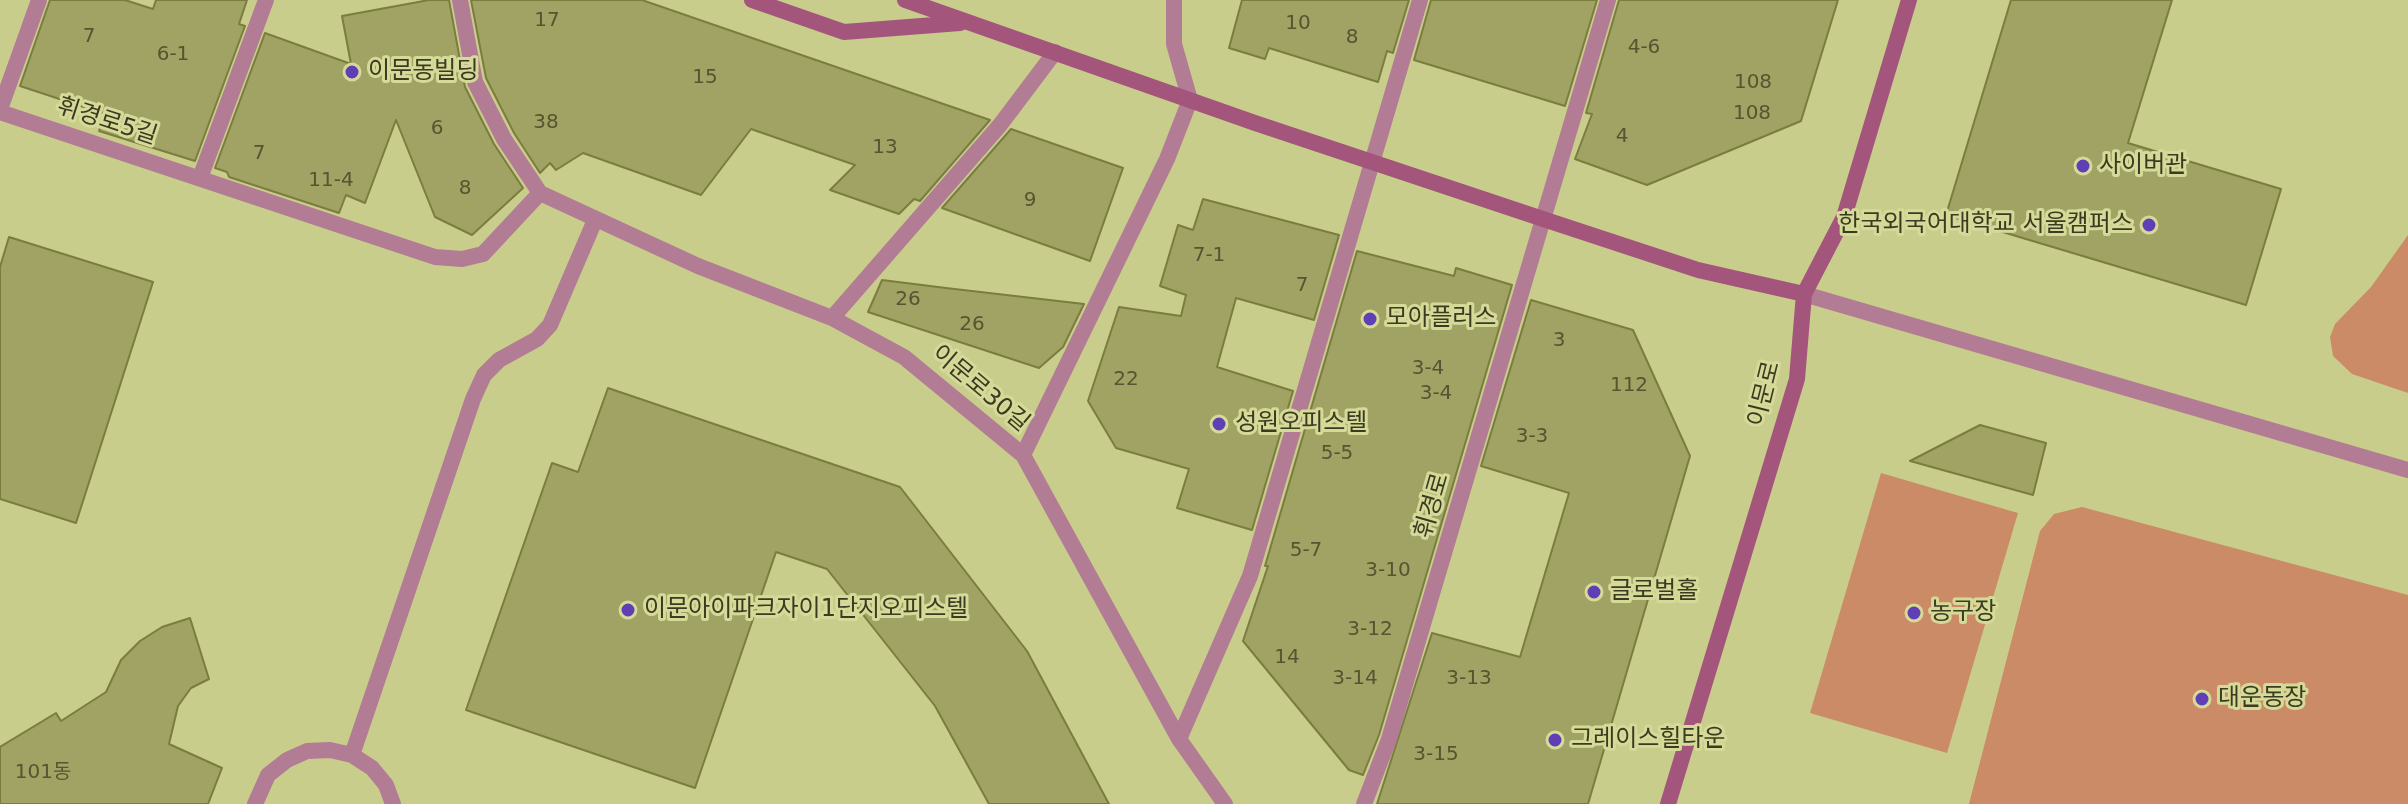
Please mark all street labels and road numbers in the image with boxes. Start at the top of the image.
street label: 휘경로5길 [53,92,161,152]
street label: 이문로30길 [925,340,1035,438]
street label: 이문로 [1743,358,1787,430]
street label: 휘경로 [1410,470,1456,542]

